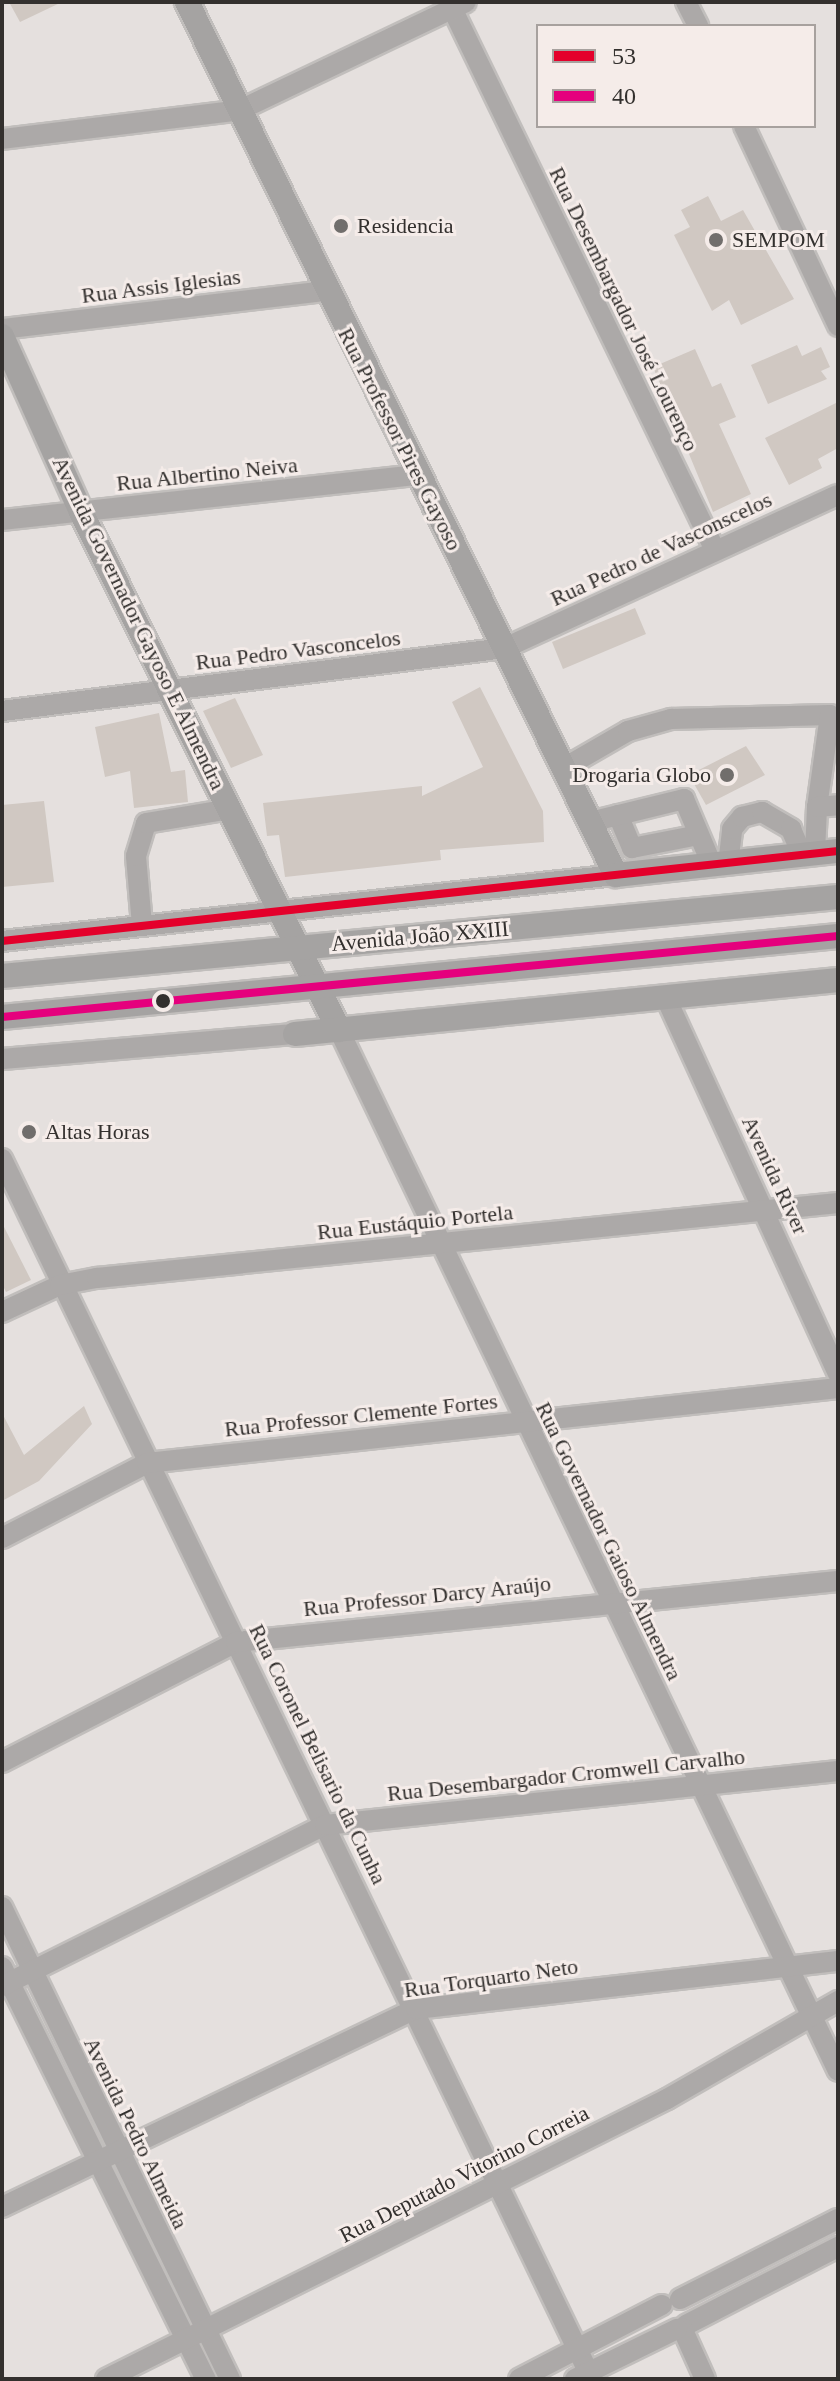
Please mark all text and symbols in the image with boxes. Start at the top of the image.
legend [536,24,816,128]
text: 53 [612,43,636,69]
text: 40 [612,83,636,109]
street label: Rua Desembargador José Lourenço [544,163,704,455]
place label: Residencia [357,213,454,239]
marker: Residencia [332,217,350,235]
place label: SEMPOM [732,227,825,253]
marker: SEMPOM [707,231,725,249]
street label: Rua Assis Iglesias [79,263,243,309]
street label: Rua Professor Pires Gayoso [332,323,468,555]
street label: Rua Albertino Neiva [114,451,300,497]
street label: Avenida Governador Gayoso E Almendra [46,452,232,794]
street label: Rua Pedro de Vasconscelos [546,486,776,612]
street label: Rua Pedro Vasconcelos [194,624,402,676]
place label: Drogaria Globo [572,762,711,788]
marker: Drogaria Globo [718,766,736,784]
street label: Avenida João XXIII [330,915,510,957]
unlabelled marker [155,993,171,1009]
street label: Avenida River [736,1112,814,1238]
place label: Altas Horas [45,1119,149,1145]
marker: Altas Horas [20,1123,38,1141]
street label: Rua Eustáquio Portela [316,1199,514,1245]
street label: Rua Professor Clemente Fortes [223,1388,499,1442]
street label: Rua Governador Gaioso Almendra [530,1397,688,1685]
street label: Rua Professor Darcy Araújo [301,1570,553,1622]
street label: Rua Coronel Belisario da Cunha [243,1620,393,1888]
street label: Rua Desembargador Cromwell Carvalho [386,1743,746,1807]
street label: Rua Torquarto Neto [402,1953,580,2003]
street label: Avenida Pedro Almeida [78,2032,194,2234]
street label: Rua Deputado Vitorino Correia [335,2099,593,2249]

